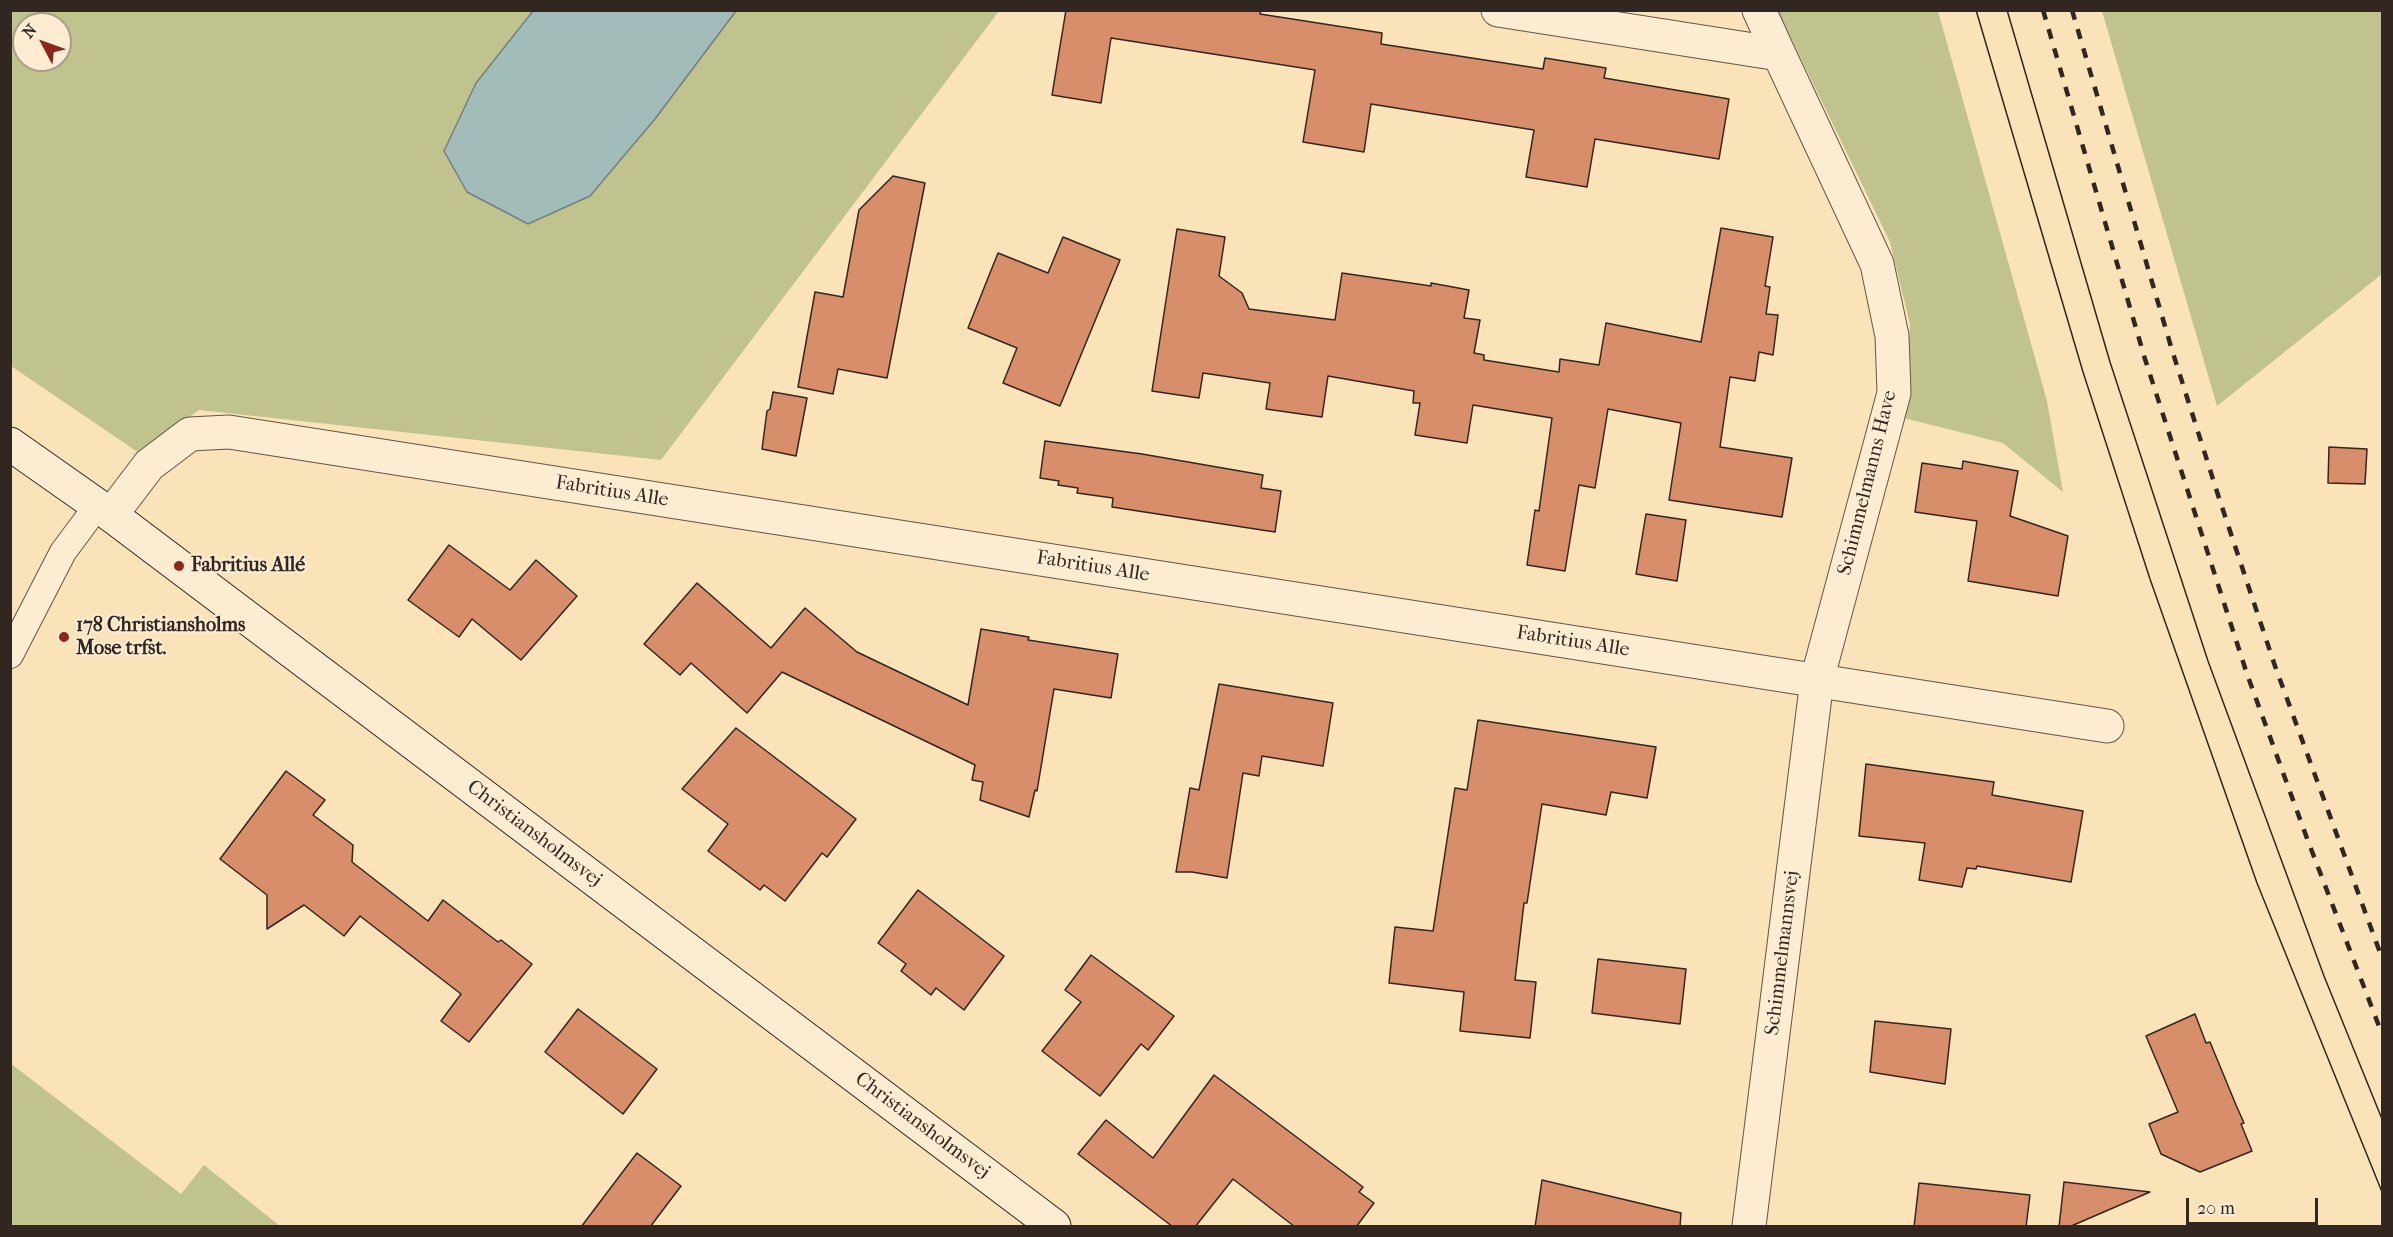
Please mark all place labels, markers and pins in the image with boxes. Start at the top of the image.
place label: Fabritius Allé [191,554,305,578]
marker: Fabritius Allé [172,559,186,573]
place label: 178 Christiansholms Mose trfst. [76,614,245,661]
marker: 178 Christiansholms Mose trfst. [57,630,71,644]

